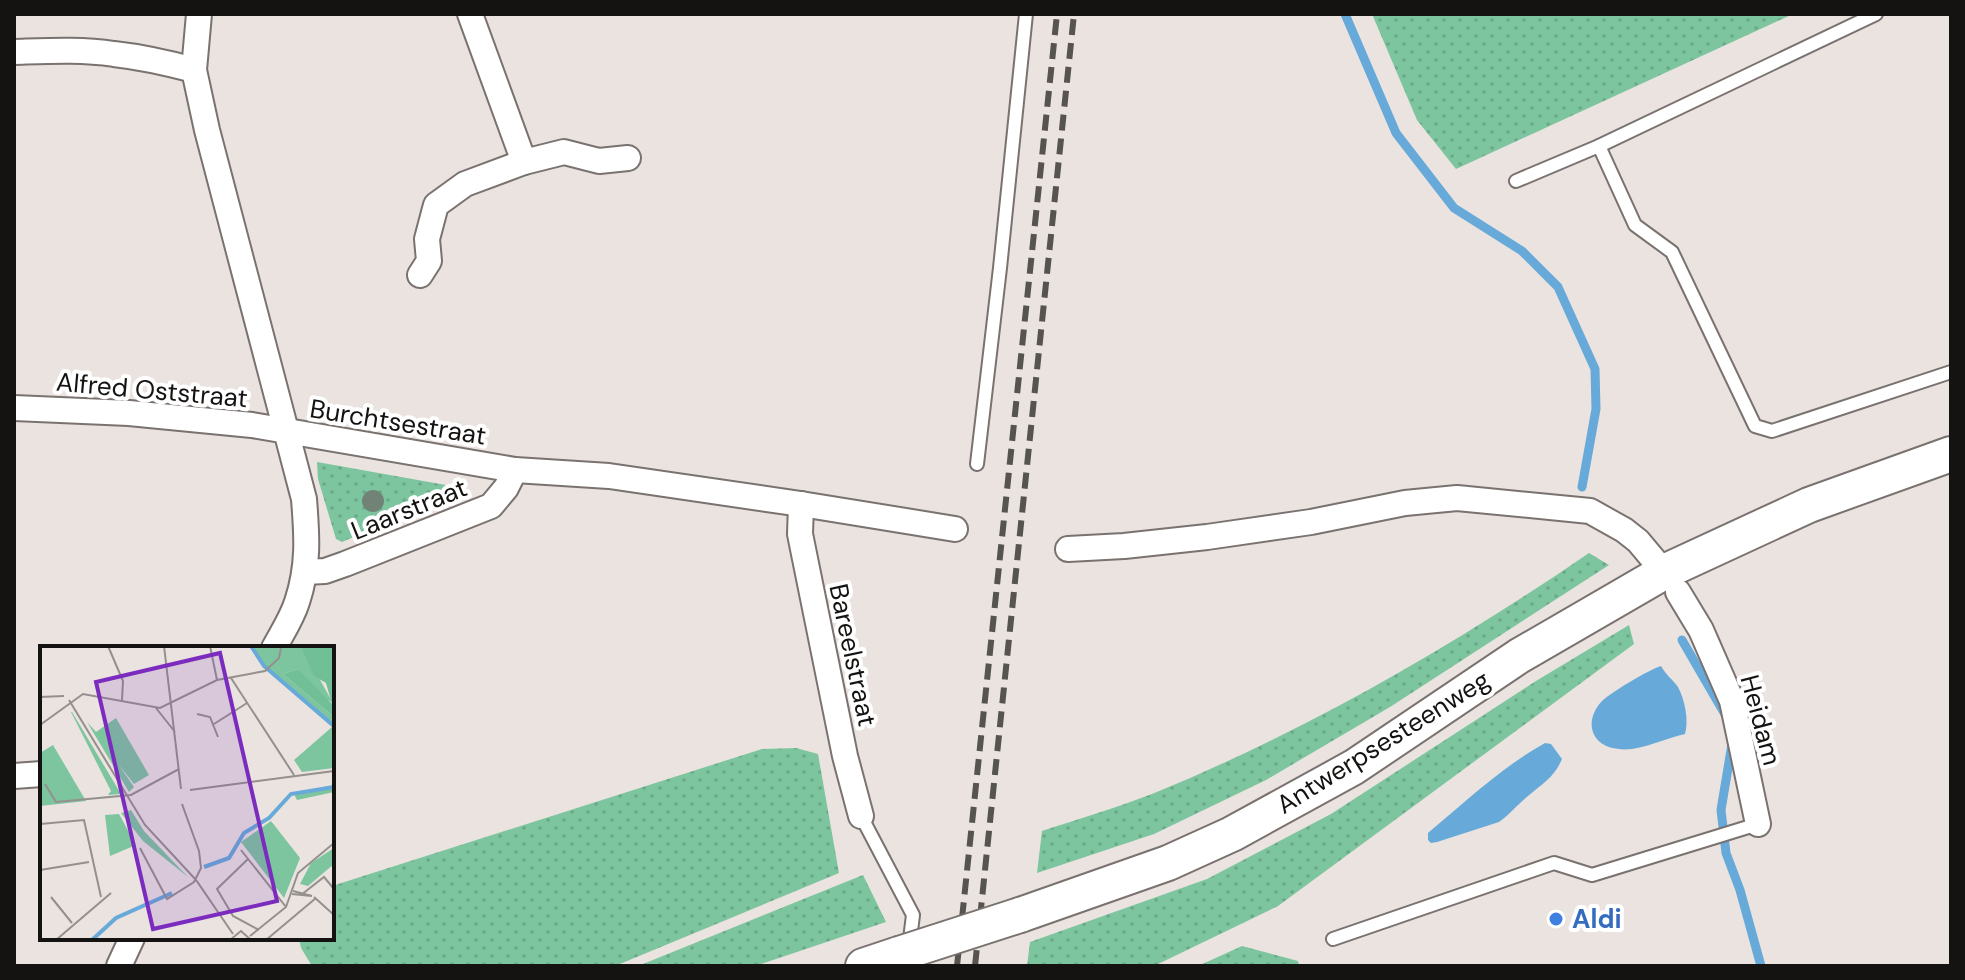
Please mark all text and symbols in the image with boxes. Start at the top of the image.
street label: Alfred Oststraat [55,365,249,415]
street label: Burchtsestraat [307,391,489,453]
street label: Laarstraat [346,470,472,548]
street label: Bareelstraat [821,581,885,729]
inset map [40,646,334,940]
street label: Antwerpsesteenweg [1270,663,1496,821]
street label: Heidam [1733,671,1789,769]
place label: Aldi [1572,902,1622,936]
marker: Aldi [1547,910,1565,928]

